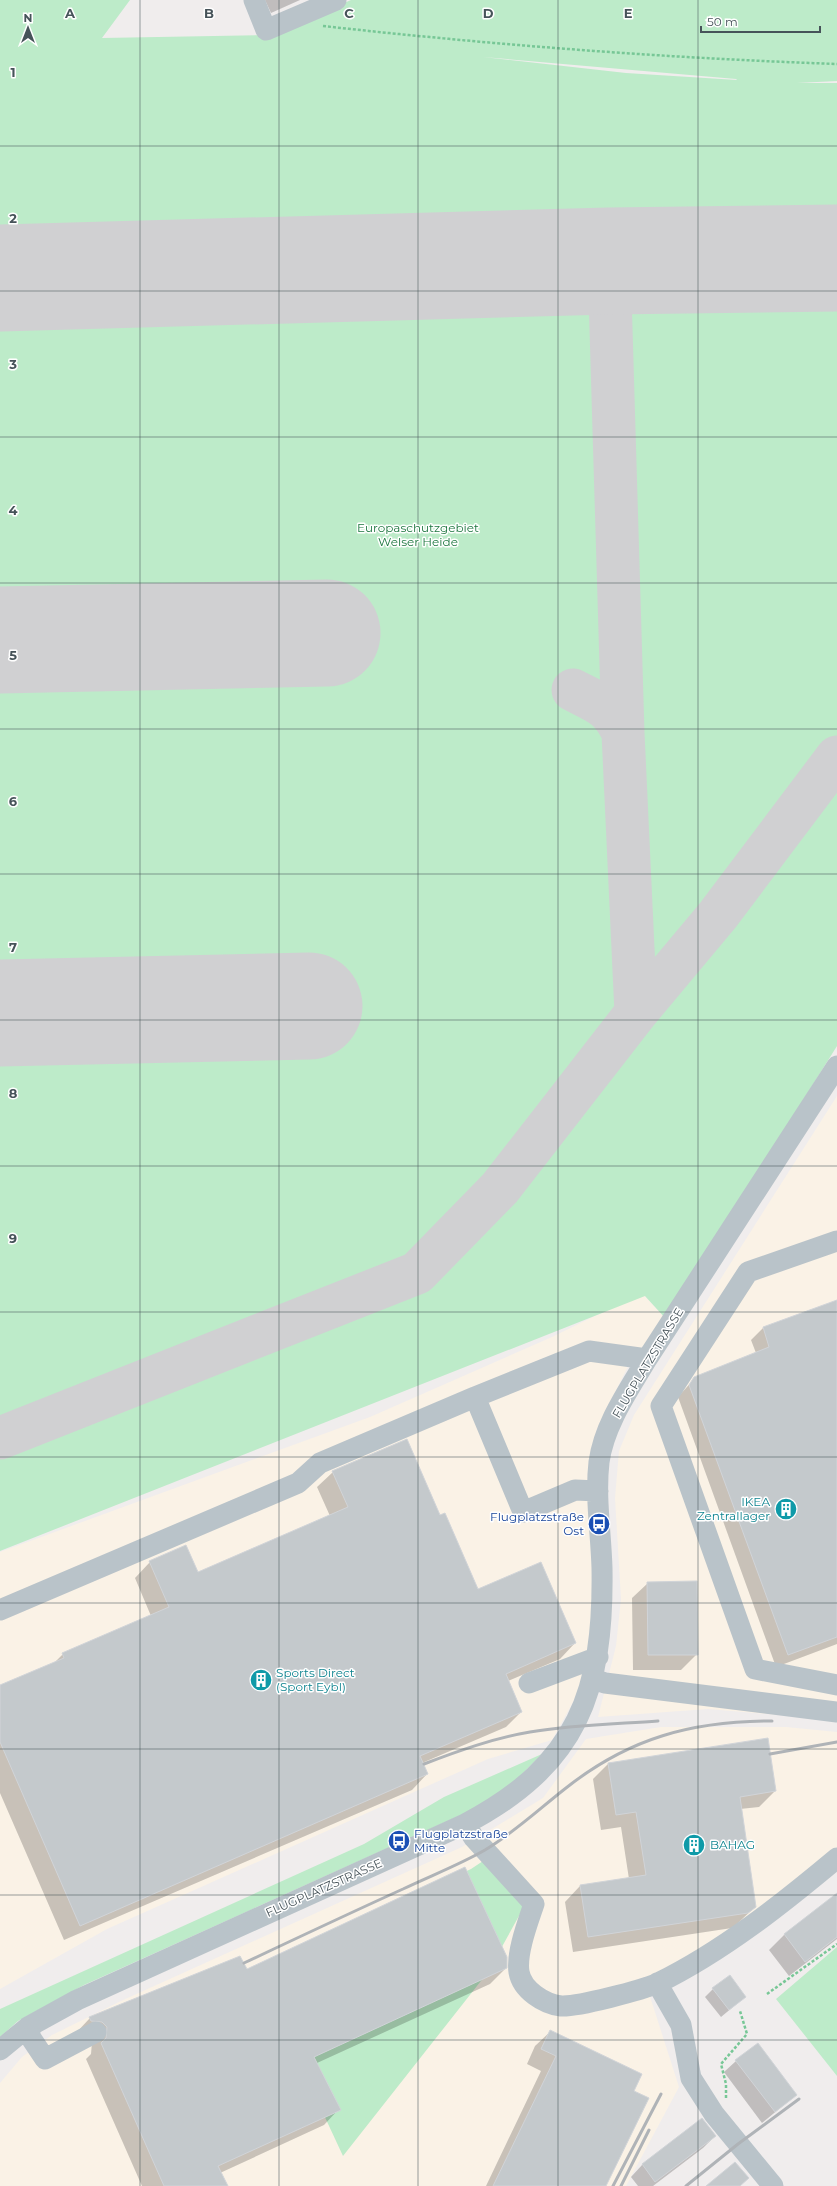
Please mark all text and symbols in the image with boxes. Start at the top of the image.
text: A [64,5,76,21]
text: B [204,5,214,21]
text: C [344,5,354,21]
text: D [483,5,494,21]
text: E [624,5,633,21]
north arrow [8,8,48,48]
scale bar [701,8,820,34]
text: N [24,11,32,25]
text: 50 m [707,14,738,29]
text: 1 [10,64,16,80]
text: 2 [9,210,17,226]
text: 3 [8,356,17,372]
text: 4 [9,502,18,518]
park label: Europaschutzgebiet Welser Heide [357,520,479,549]
text: 5 [9,647,17,663]
text: 6 [9,793,18,809]
text: 7 [9,939,17,955]
text: 8 [9,1085,18,1101]
text: 9 [9,1230,17,1246]
street label: FLUGPLATZSTRASSE [609,1305,686,1421]
place label: IKEA Zentrallager [697,1494,770,1523]
building icon: IKEA Zentrallager [773,1496,799,1522]
place label: Flugplatzstraße Ost [490,1509,584,1538]
bus stop icon: Flugplatzstraße Ost [586,1511,612,1537]
place label: Sports Direct (Sport Eybl) [276,1665,355,1694]
building icon: Sports Direct (Sport Eybl) [248,1667,274,1693]
place label: Flugplatzstraße Mitte [414,1826,508,1855]
bus stop icon: Flugplatzstraße Mitte [386,1828,412,1854]
building icon: BAHAG [681,1832,707,1858]
place label: BAHAG [710,1837,755,1852]
street label: FLUGPLATZSTRASSE [263,1855,384,1920]

